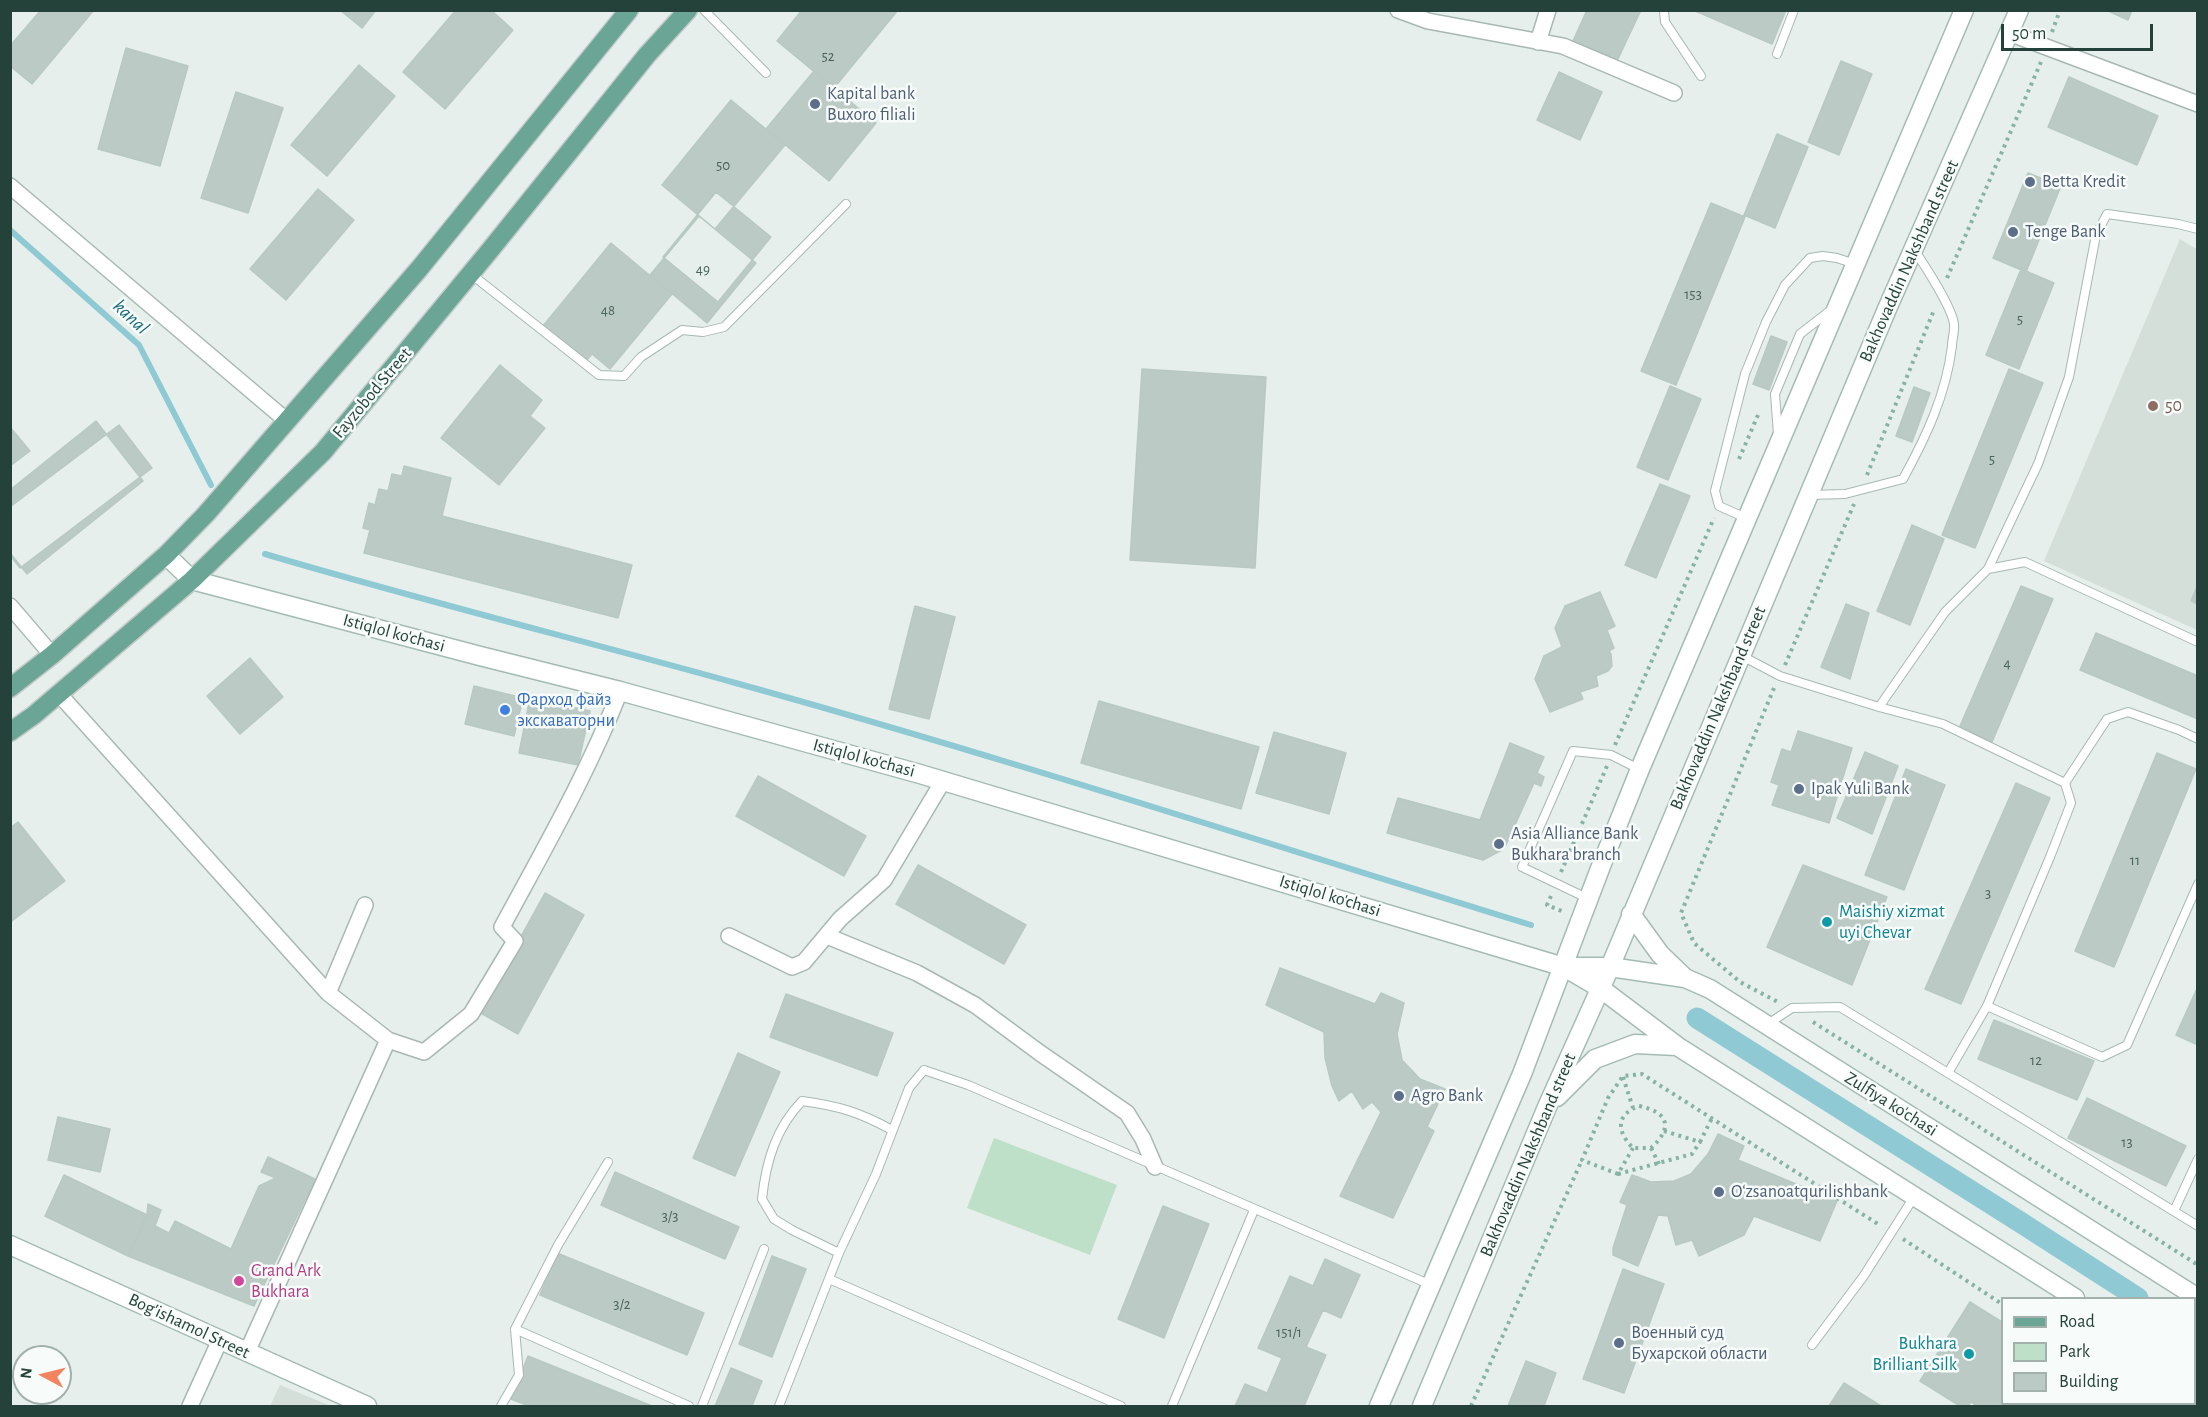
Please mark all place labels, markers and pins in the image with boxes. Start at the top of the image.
place label: Kapital bank Buxoro filiali [827,83,916,125]
marker: Kapital bank Buxoro filiali [808,97,822,111]
place label: Betta Kredit [2042,171,2126,193]
marker: Betta Kredit [2023,175,2037,189]
place label: Tenge Bank [2025,221,2106,243]
marker: Tenge Bank [2006,225,2020,239]
place label: 50 [2165,395,2182,417]
marker: 50 [2146,399,2160,413]
place label: Фарход файз экскаваторни [517,689,615,732]
marker: Фарход файз экскаваторни [498,703,512,717]
place label: Ipak Yuli Bank [1811,778,1909,800]
marker: Ipak Yuli Bank [1792,782,1806,796]
place label: Asia Alliance Bank Bukhara branch [1511,823,1638,866]
marker: Asia Alliance Bank Bukhara branch [1492,837,1506,851]
place label: Maishiy xizmat uyi Chevar [1839,901,1945,944]
marker: Maishiy xizmat uyi Chevar [1820,915,1834,929]
place label: Agro Bank [1411,1085,1483,1107]
marker: Agro Bank [1392,1089,1406,1103]
place label: Oʻzsanoatqurilishbank [1731,1181,1888,1203]
marker: Oʻzsanoatqurilishbank [1712,1185,1726,1199]
place label: Grand Ark Bukhara [251,1260,321,1302]
marker: Grand Ark Bukhara [232,1274,246,1288]
place label: Военный суд Бухарской области [1631,1322,1768,1364]
place label: Bukhara Brilliant Silk [1872,1333,1957,1376]
marker: Военный суд Бухарской области [1612,1336,1626,1350]
marker: Bukhara Brilliant Silk [1962,1347,1976,1361]

